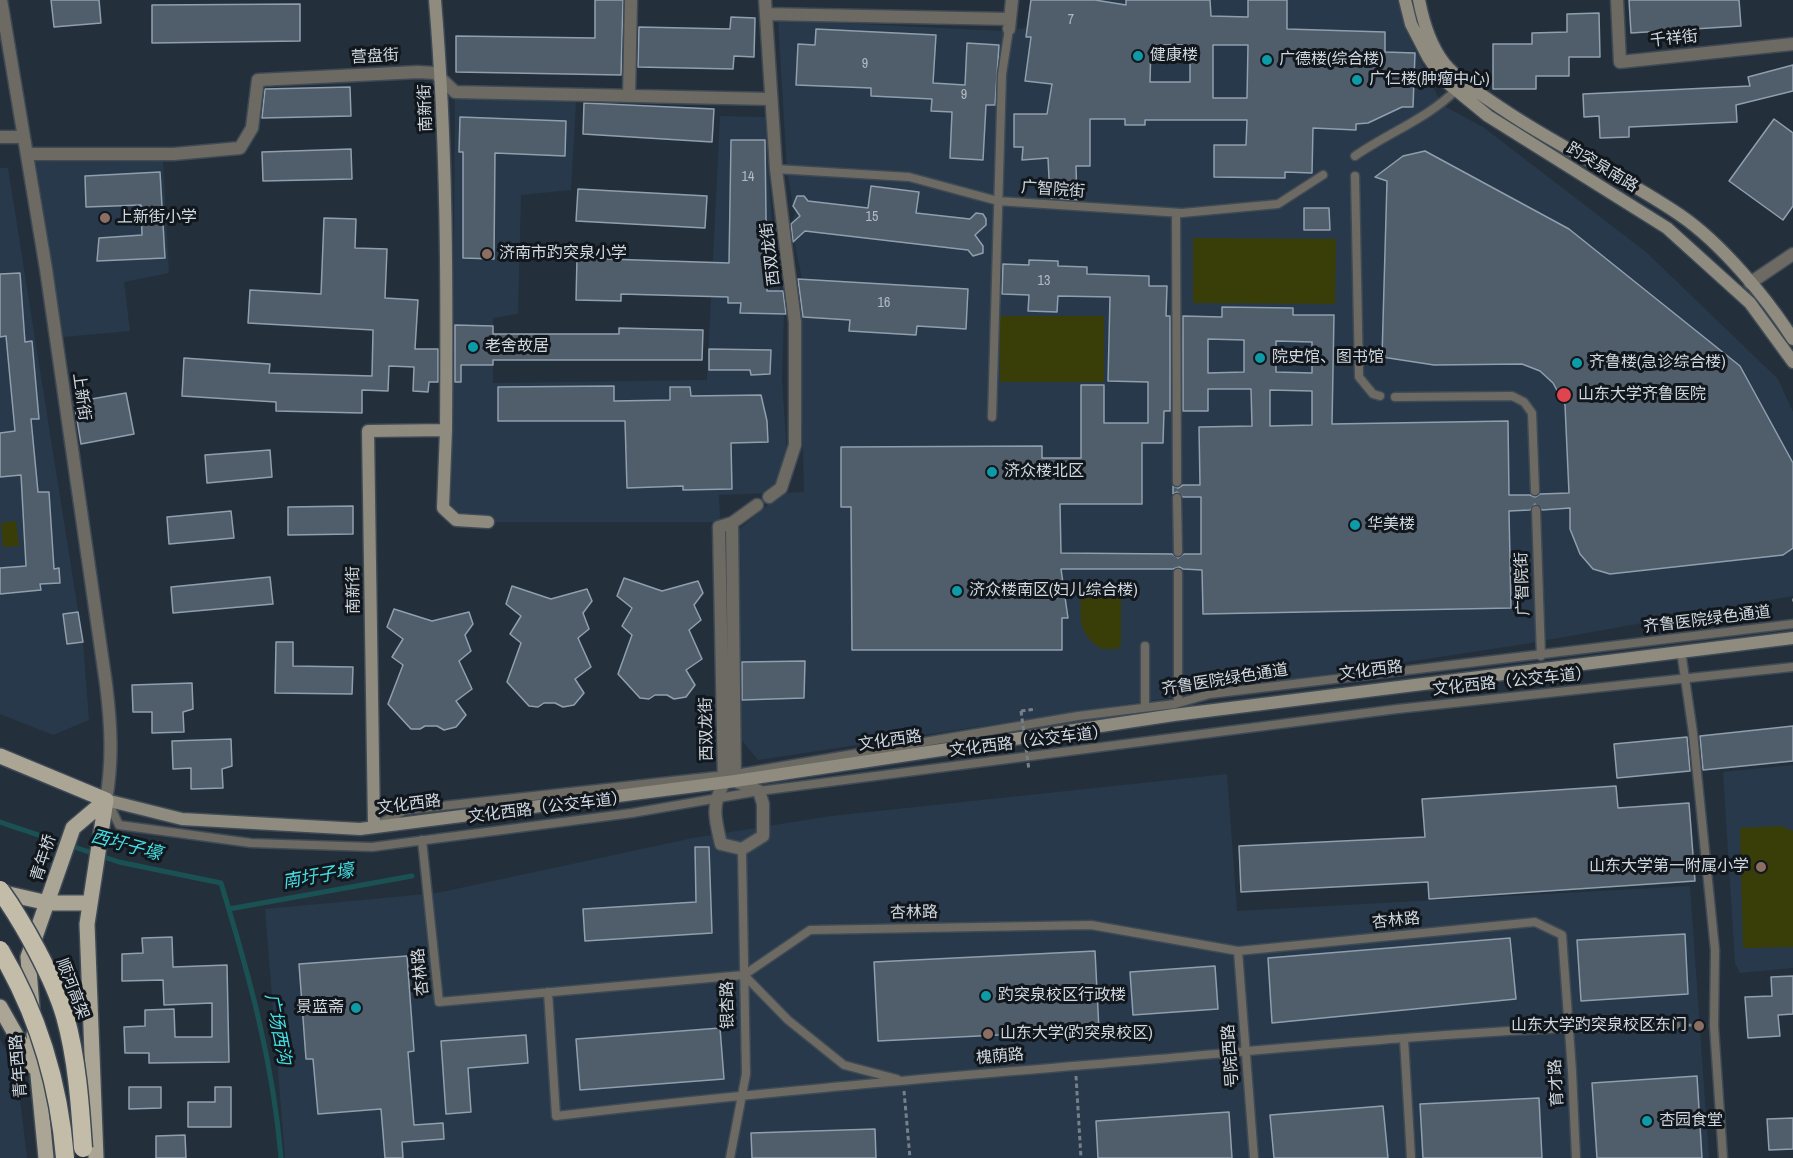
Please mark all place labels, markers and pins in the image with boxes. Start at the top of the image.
place label: 健康楼 [1150,46,1198,66]
marker: 健康楼 [1131,49,1145,63]
place label: 广德楼(综合楼) [1279,50,1384,70]
marker: 广德楼(综合楼) [1260,53,1274,67]
place label: 广仁楼(肿瘤中心) [1369,70,1490,90]
marker: 广仁楼(肿瘤中心) [1350,73,1364,87]
place label: 上新街小学 [117,208,197,228]
marker: 上新街小学 [98,211,112,225]
place label: 济南市趵突泉小学 [499,244,627,264]
marker: 济南市趵突泉小学 [480,247,494,261]
place label: 老舍故居 [485,337,549,357]
marker: 老舍故居 [466,340,480,354]
place label: 院史馆、图书馆 [1272,348,1384,368]
marker: 院史馆、图书馆 [1253,351,1267,365]
place label: 齐鲁楼(急诊综合楼) [1589,353,1726,373]
marker: 齐鲁楼(急诊综合楼) [1570,356,1584,370]
place label: 山东大学齐鲁医院 [1578,385,1706,405]
marker: 山东大学齐鲁医院 [1555,386,1573,404]
place label: 济众楼北区 [1004,462,1084,482]
marker: 济众楼北区 [985,465,999,479]
place label: 华美楼 [1367,515,1415,535]
marker: 华美楼 [1348,518,1362,532]
place label: 济众楼南区(妇儿综合楼) [969,581,1138,601]
marker: 济众楼南区(妇儿综合楼) [950,584,964,598]
place label: 山东大学第一附属小学 [1589,857,1749,877]
marker: 山东大学第一附属小学 [1754,860,1768,874]
place label: 趵突泉校区行政楼 [998,986,1126,1006]
marker: 趵突泉校区行政楼 [979,989,993,1003]
place label: 景蓝斋 [296,998,344,1018]
marker: 景蓝斋 [349,1001,363,1015]
place label: 山东大学趵突泉校区东门 [1511,1016,1687,1036]
marker: 山东大学趵突泉校区东门 [1692,1019,1706,1033]
place label: 山东大学(趵突泉校区) [1000,1024,1153,1044]
marker: 山东大学(趵突泉校区) [981,1027,995,1041]
place label: 杏园食堂 [1659,1111,1723,1131]
marker: 杏园食堂 [1640,1114,1654,1128]

